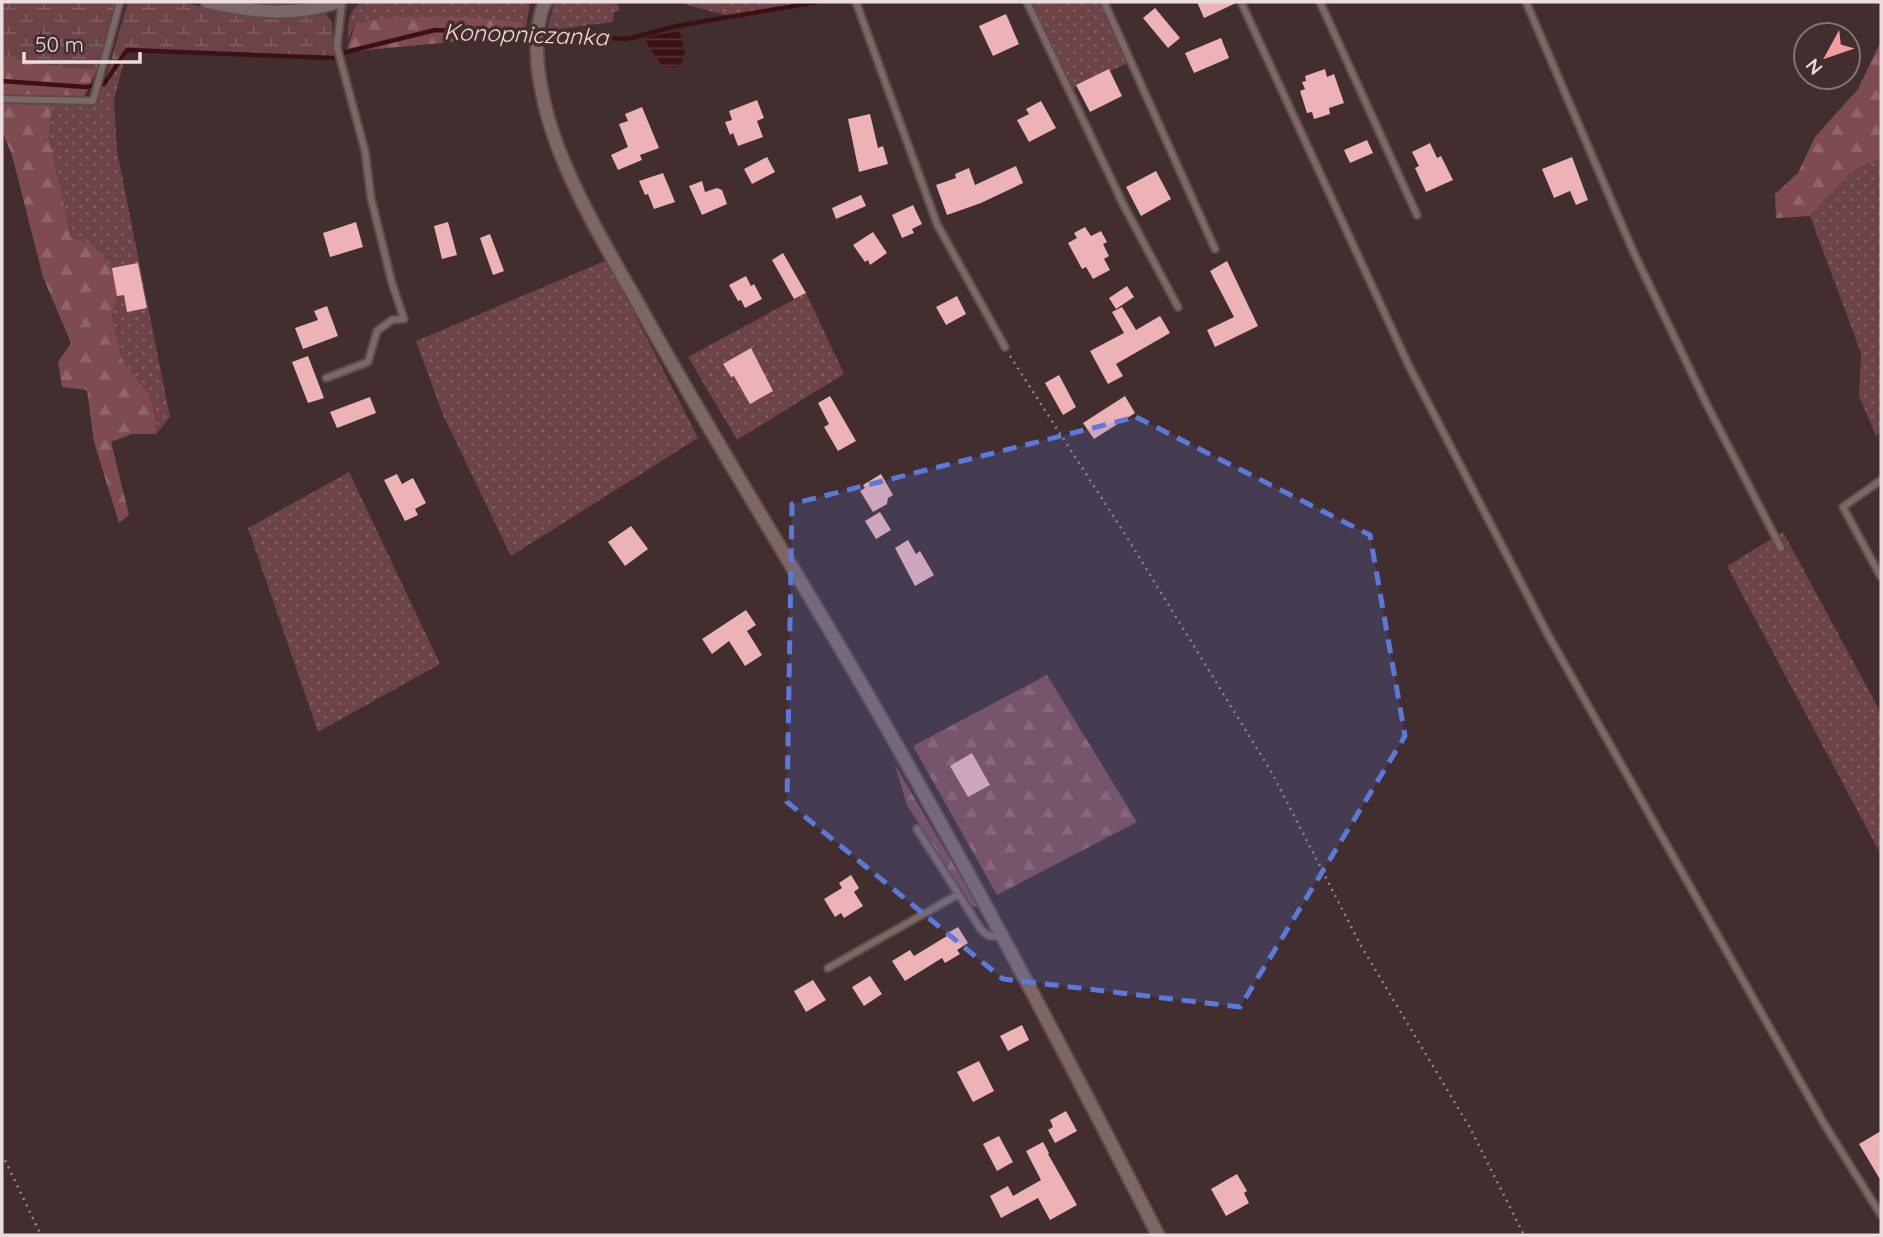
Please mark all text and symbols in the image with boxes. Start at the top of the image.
water label: Konopniczanka [443,17,610,51]
scale bar [24,21,140,65]
north arrow [1792,21,1862,91]
text: 50 m [35,31,84,57]
text: N [1800,54,1828,80]

